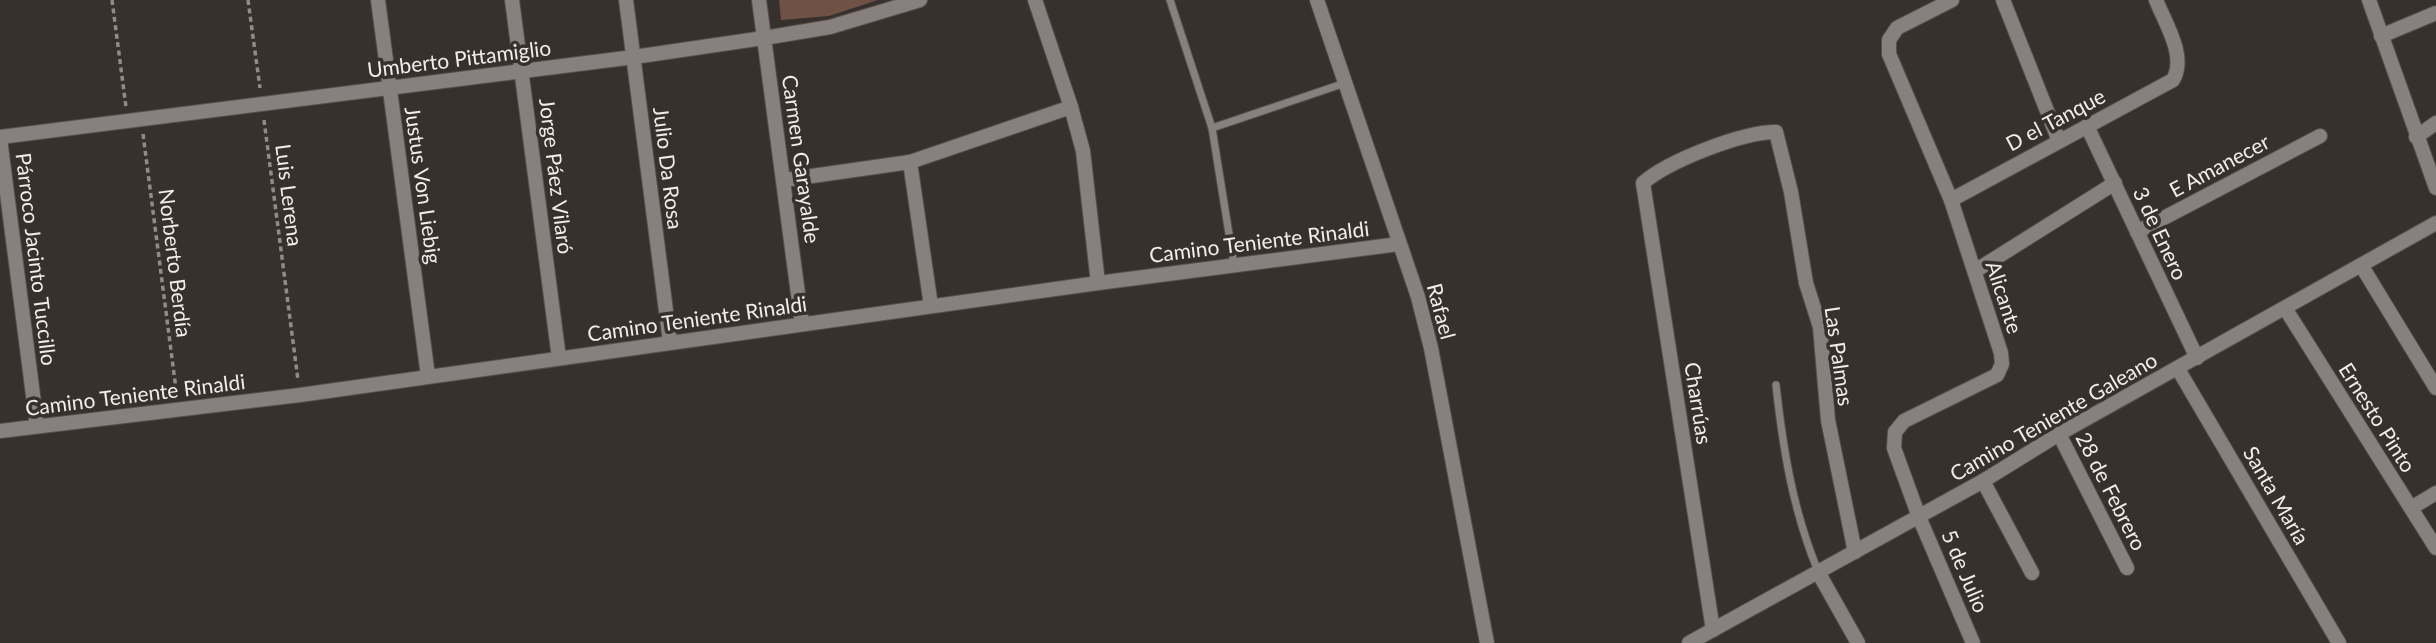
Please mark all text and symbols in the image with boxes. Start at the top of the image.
street label: Umberto Pittamiglio [366,34,553,82]
street label: Carmen Garayalde [778,73,826,245]
street label: D el Tanque [2001,82,2109,156]
street label: Jorge Páez Vilaró [535,97,579,255]
street label: Justus Von Liebig [401,105,447,265]
street label: Julio Da Rosa [649,105,689,231]
street label: E Amanecer [2165,128,2274,202]
street label: Luis Lerena [271,142,309,248]
street label: Párroco Jacinto Tuccillo [12,151,62,367]
street label: 3 de Enero [2129,183,2193,283]
street label: Norberto Berdía [154,187,198,339]
street label: Camino Teniente Rinaldi [1148,215,1370,267]
street label: Alicante [1982,258,2028,336]
street label: Rafael [1423,280,1461,342]
street label: Camino Teniente Rinaldi [586,290,808,346]
street label: Las Palmas [1821,305,1859,407]
street label: Camino Teniente Galeano [1945,346,2161,486]
street label: Ernesto Pinto [2334,358,2422,477]
street label: Charrúas [1680,360,1718,446]
street label: Camino Teniente Rinaldi [24,368,246,420]
street label: 28 de Febrero [2072,428,2153,554]
street label: Santa María [2239,441,2315,549]
street label: 5 de Julio [1937,526,1995,616]

